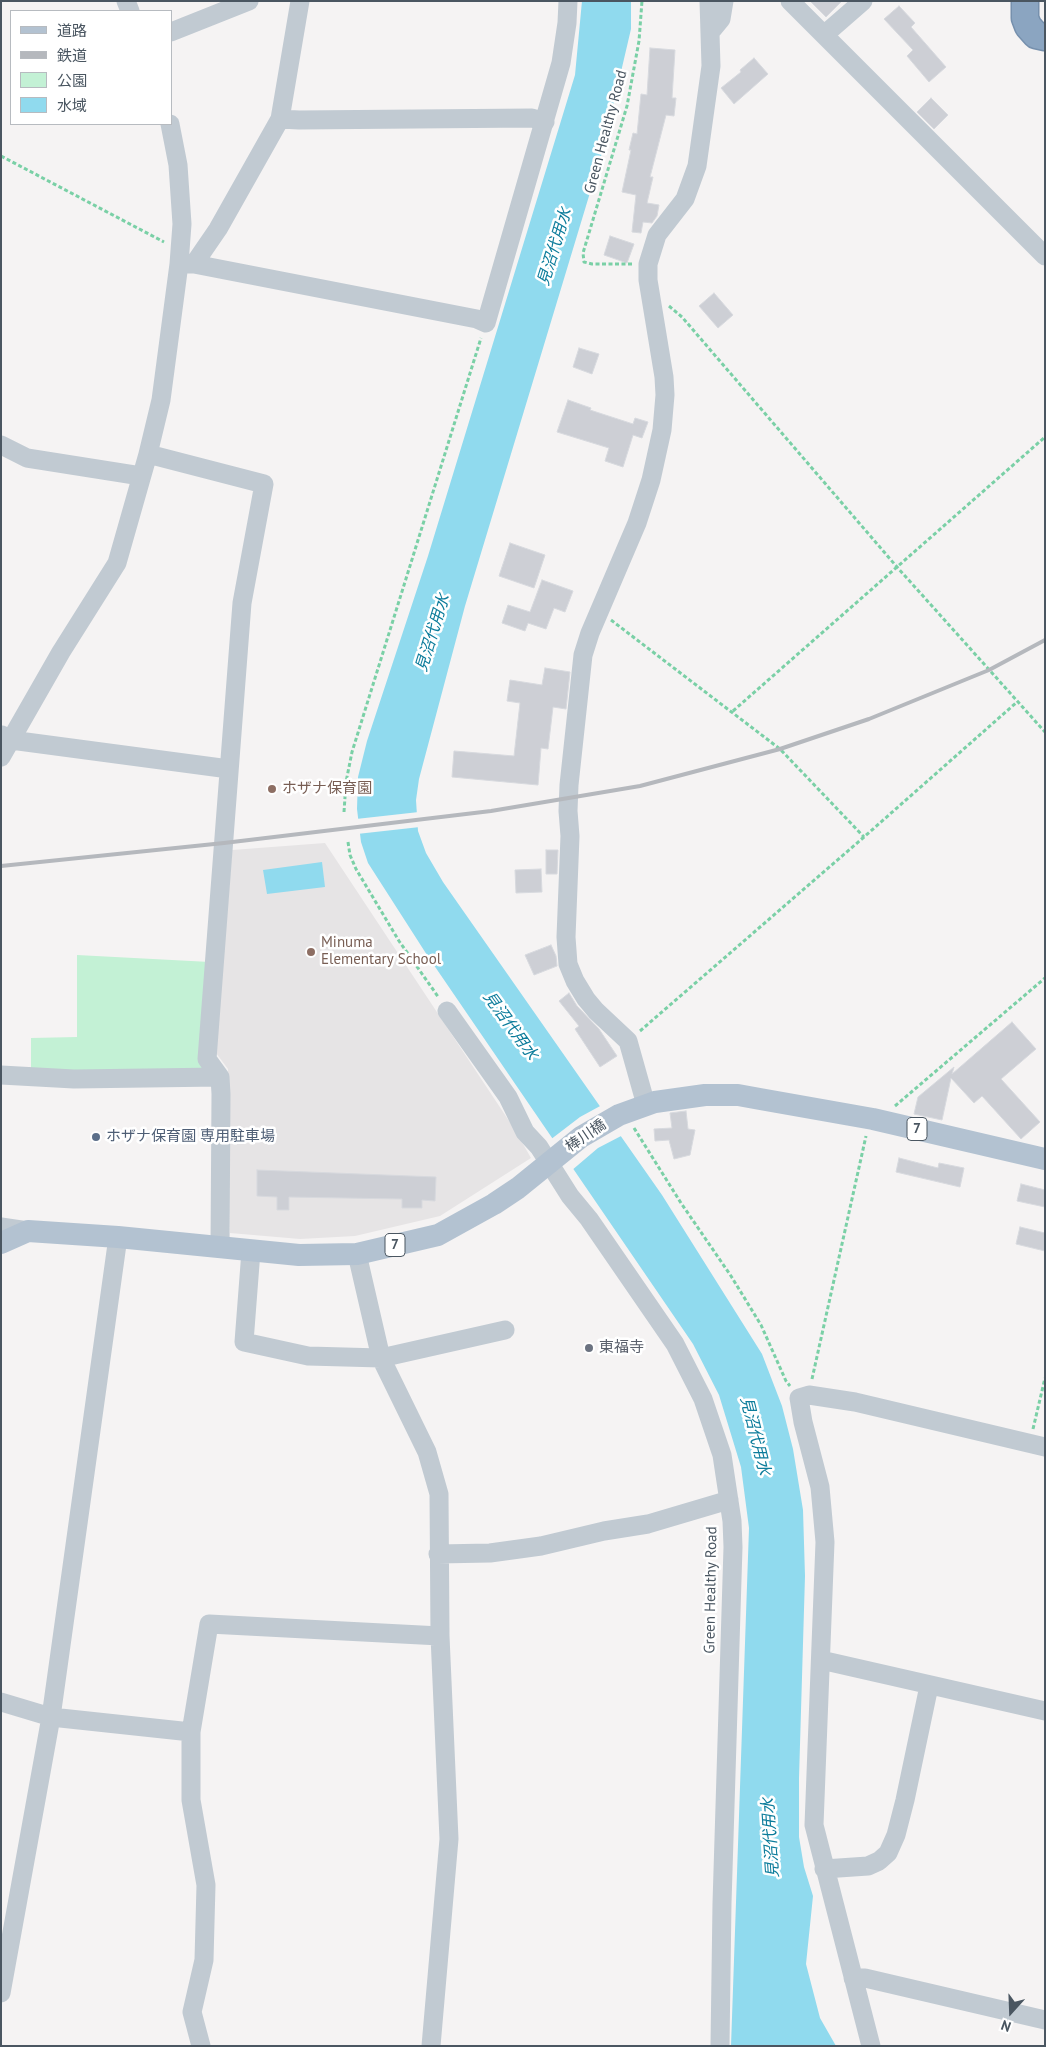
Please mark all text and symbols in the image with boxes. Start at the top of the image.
legend [10,10,172,125]
text: 道路 [57,21,87,40]
text: 鉄道 [57,46,87,65]
street label: Green Healthy Road [581,68,631,196]
text: 公園 [57,71,87,90]
text: 水域 [57,96,87,115]
water label: 見沼代用水 [534,206,576,288]
water label: 見沼代用水 [412,592,454,674]
place label: ホザナ保育園 [282,780,372,798]
marker: ホザナ保育園 [266,783,278,795]
place label: Minuma Elementary School [321,934,441,969]
marker: Minuma Elementary School [305,946,317,958]
water label: 見沼代用水 [479,988,541,1064]
street label: 棒川橋 [562,1116,610,1156]
road number: 7 [907,1118,927,1140]
place label: ホザナ保育園 専用駐車場 [106,1128,275,1146]
marker: ホザナ保育園 専用駐車場 [90,1131,102,1143]
road number: 7 [385,1234,405,1256]
place label: 東福寺 [599,1339,644,1357]
marker: 東福寺 [583,1342,595,1354]
water label: 見沼代用水 [736,1395,774,1477]
street label: Green Healthy Road [701,1526,721,1654]
water label: 見沼代用水 [759,1797,783,1879]
north arrow [986,1987,1036,2037]
text: N [998,2016,1013,2036]

